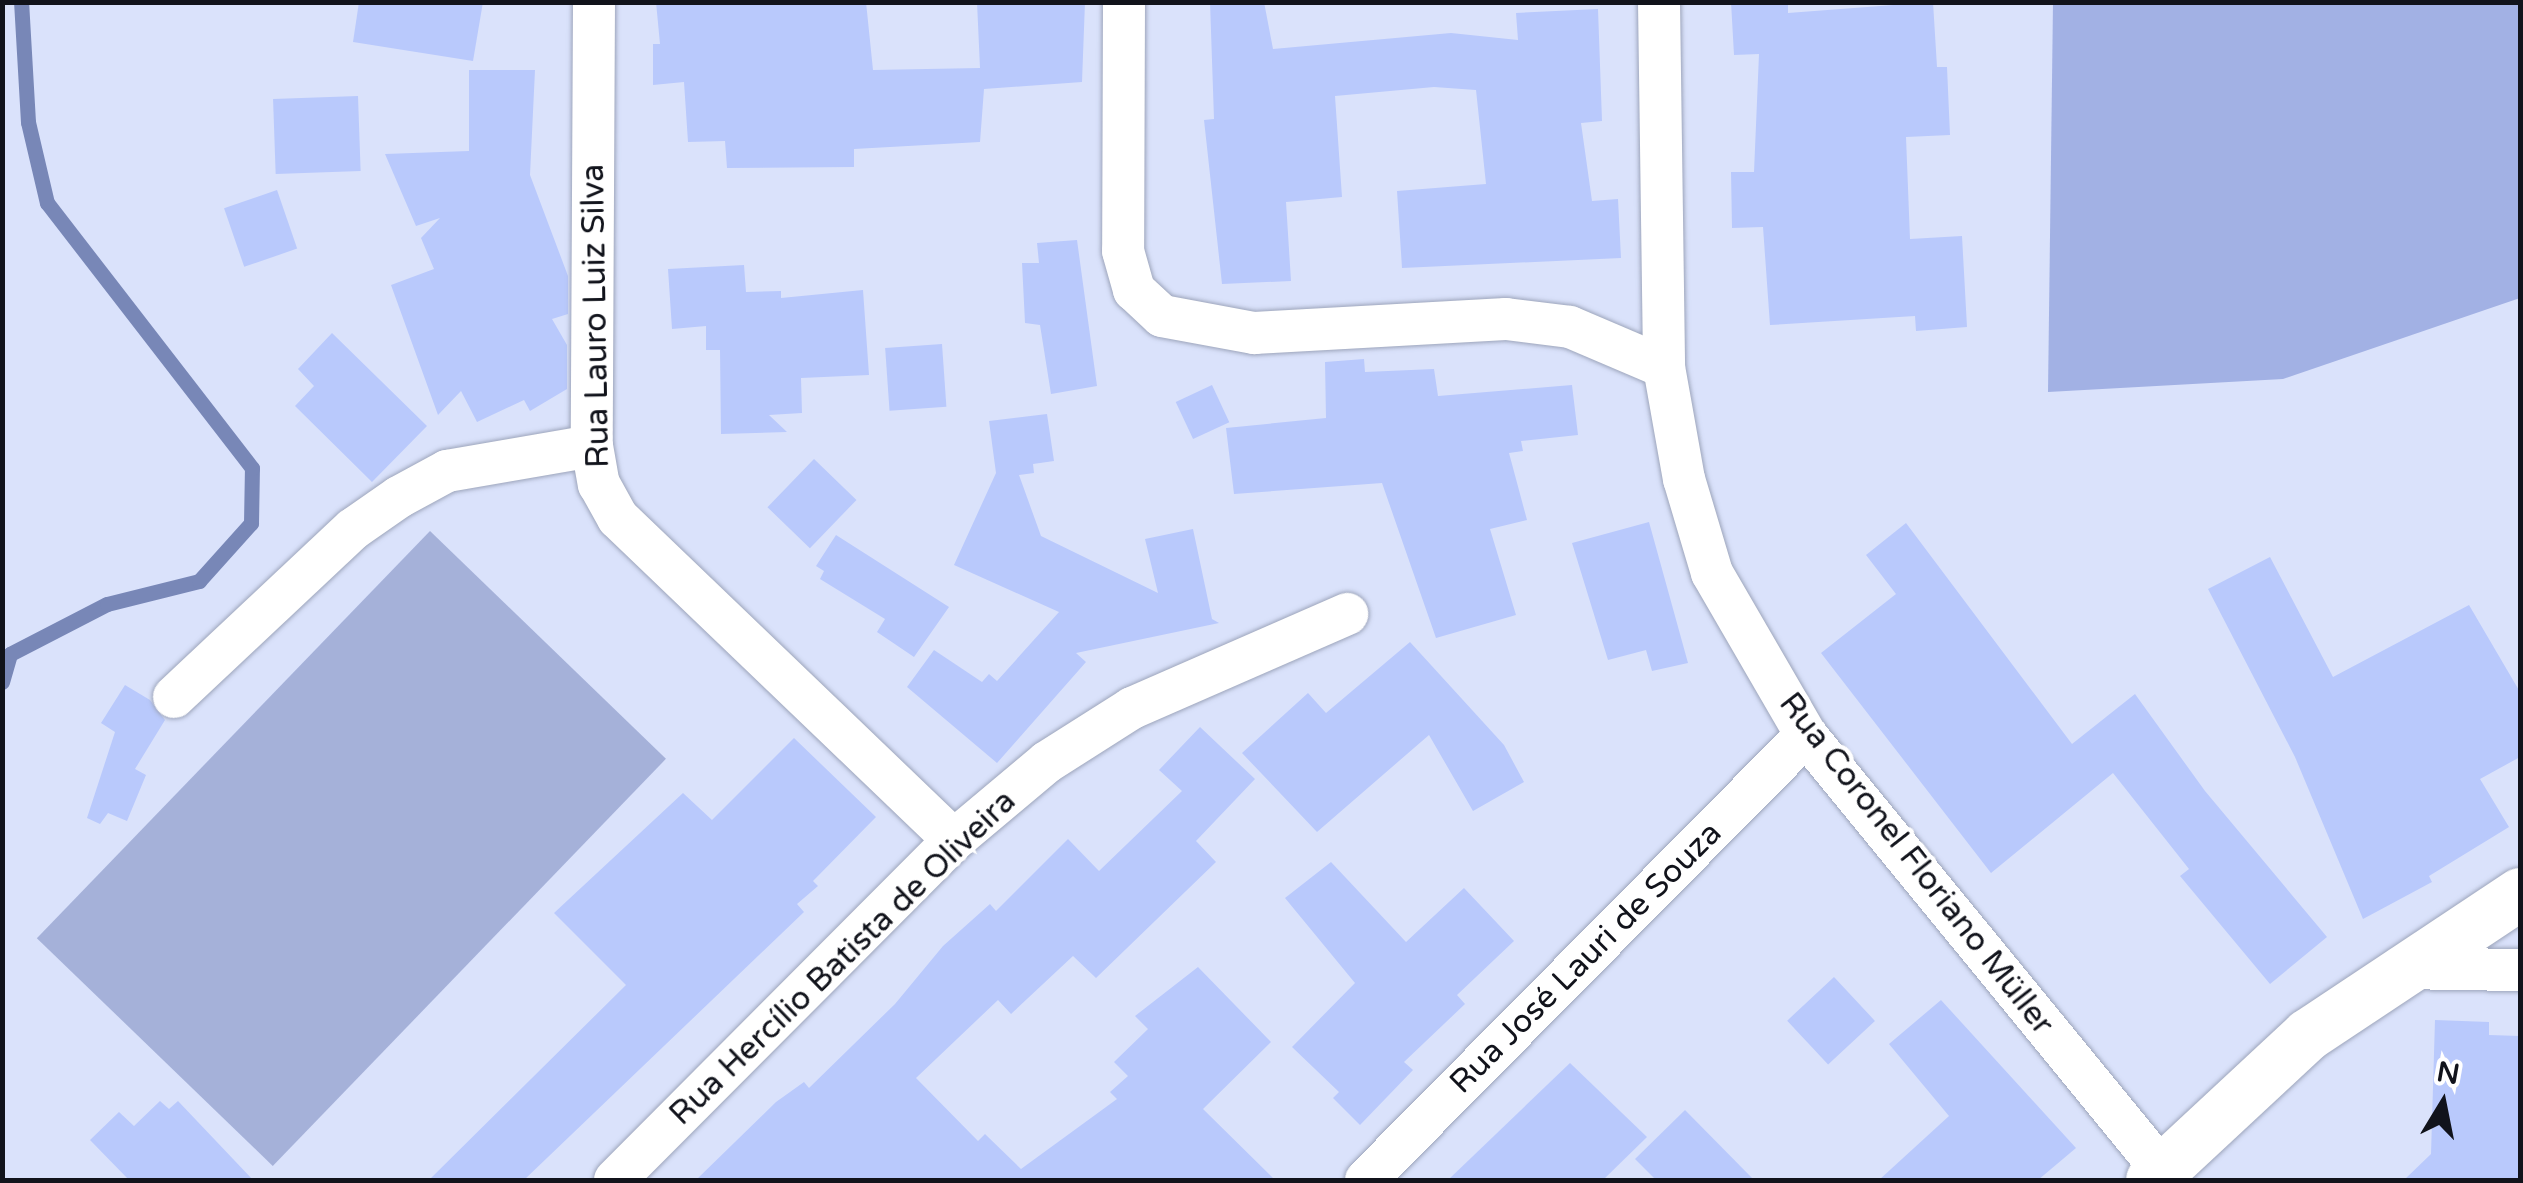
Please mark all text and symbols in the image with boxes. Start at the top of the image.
street label: Rua Lauro Luiz Silva [574,164,618,468]
street label: Rua Coronel Floriano Müller [1771,685,2061,1043]
street label: Rua Hercílio Batista de Oliveira [662,782,1024,1134]
street label: Rua José Lauri de Souza [1442,814,1730,1102]
north arrow [2393,1053,2493,1153]
text: N [2434,1055,2462,1092]

